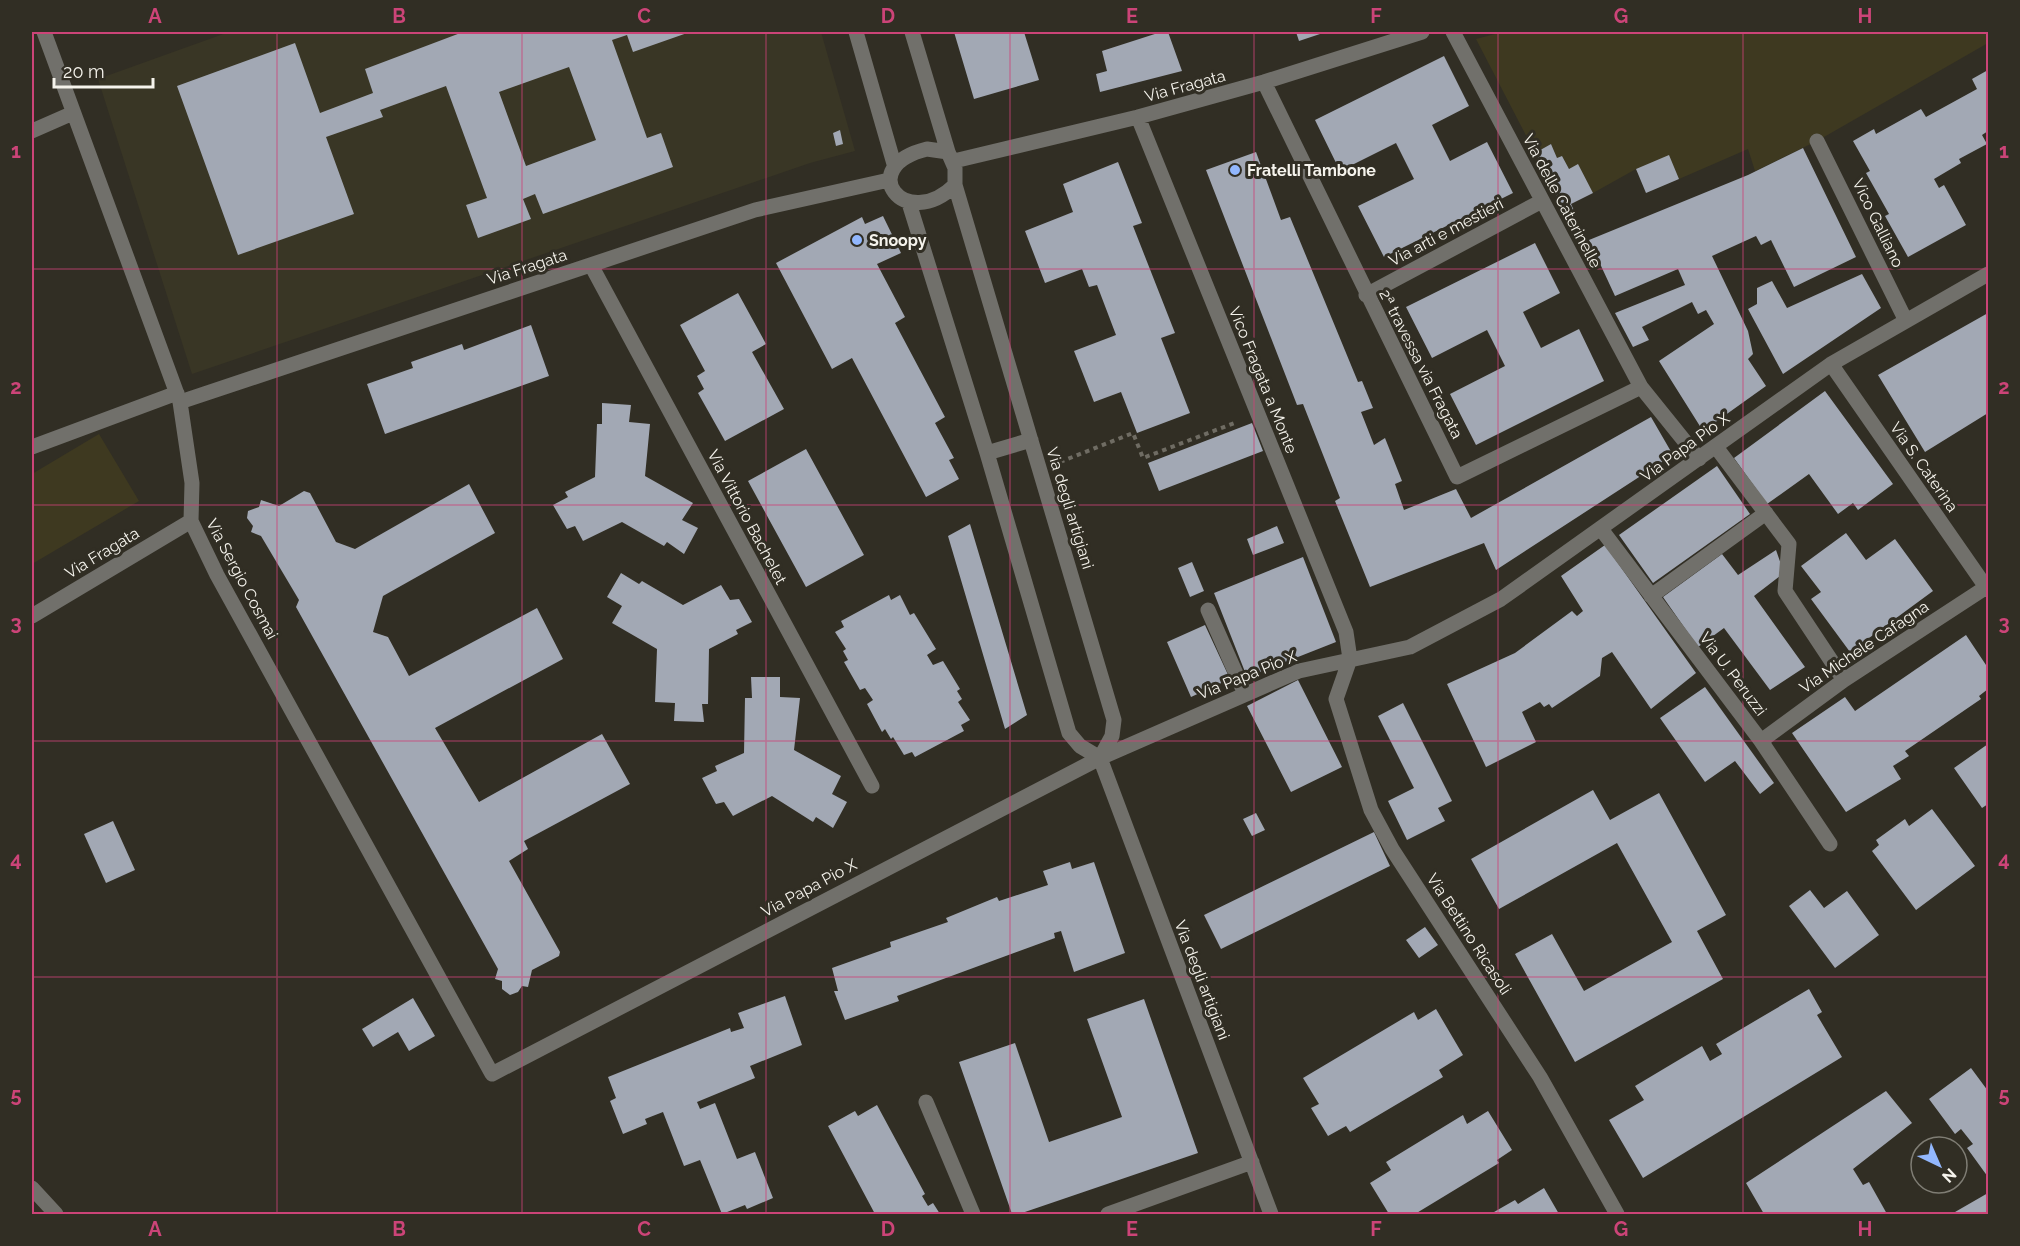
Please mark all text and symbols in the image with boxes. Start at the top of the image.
text: A [148,4,162,28]
text: B [392,4,406,28]
text: C [637,4,651,28]
text: D [881,4,895,28]
text: E [1126,4,1138,28]
text: F [1370,4,1382,28]
text: G [1614,4,1628,28]
text: H [1858,4,1872,28]
scale bar [54,51,153,89]
text: 20 m [63,61,105,82]
street label: Via Fragata [1143,66,1227,106]
street label: Via delle Caterinelle [1519,131,1605,271]
text: 1 [11,139,21,163]
text: 1 [1999,139,2009,163]
place label: Fratelli Tambone [1247,161,1376,180]
marker: Fratelli Tambone [1228,163,1242,177]
street label: Vico Galliano [1848,175,1908,271]
street label: Via arti e mestieri [1385,194,1507,270]
place label: Snoopy [869,231,927,250]
marker: Snoopy [850,233,864,247]
street label: Via Fragata [485,245,569,289]
street label: 2ª travessa via Fragata [1375,286,1467,442]
street label: Vico Fragata a Monte [1225,304,1301,456]
text: 2 [10,375,22,399]
text: 2 [1998,375,2010,399]
street label: Via Papa Pio X [1637,408,1734,486]
street label: Via S. Caterina [1886,418,1962,516]
street label: Via degli artigiani [1042,445,1098,571]
street label: Via Vittorio Bachelet [703,446,791,588]
street label: Via Sergio Cosmai [202,515,282,643]
street label: Via Fragata [62,524,142,582]
street label: Via Michele Cafagna [1796,597,1932,697]
text: 3 [10,611,22,635]
text: 3 [1998,611,2010,635]
street label: Via U. Peruzzi [1695,628,1771,720]
street label: Via Papa Pio X [1195,646,1300,704]
text: 4 [10,847,22,871]
text: 4 [1998,847,2010,871]
street label: Via Papa Pio X [758,854,861,921]
street label: Via Bettino Ricasoli [1423,870,1515,998]
street label: Via degli artigiani [1170,918,1234,1042]
text: 5 [10,1083,22,1107]
text: 5 [1998,1083,2010,1107]
north arrow [1909,1135,1969,1195]
text: N [1938,1164,1960,1187]
text: A [148,1217,162,1241]
text: B [392,1217,406,1241]
text: C [637,1217,651,1241]
text: D [881,1217,895,1241]
text: E [1126,1217,1138,1241]
text: F [1370,1217,1382,1241]
text: G [1614,1217,1628,1241]
text: H [1858,1217,1872,1241]

